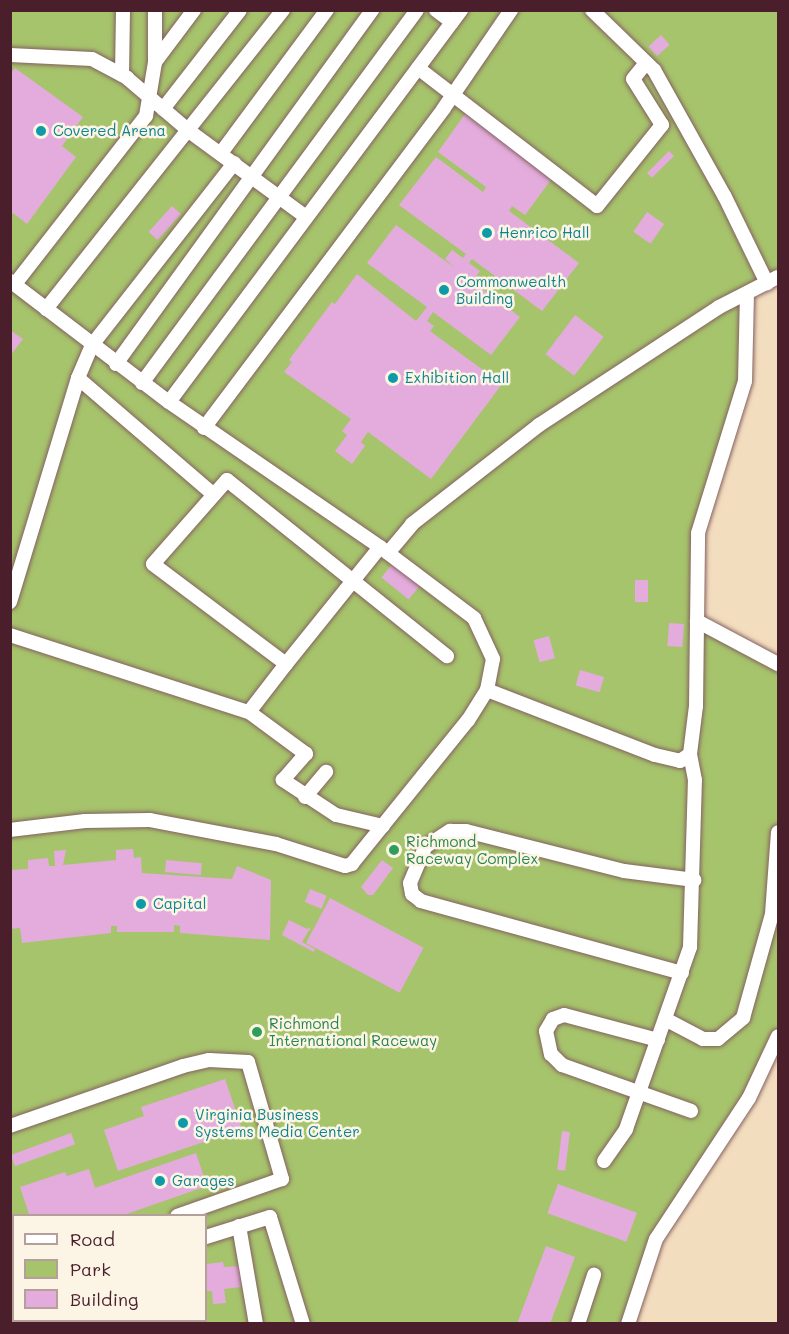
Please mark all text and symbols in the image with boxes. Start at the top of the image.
place label: Covered Arena [53,122,166,140]
marker: Covered Arena [34,124,48,138]
place label: Henrico Hall [499,224,589,242]
marker: Henrico Hall [480,226,494,240]
place label: Commonwealth Building [456,272,566,307]
marker: Commonwealth Building [437,283,451,297]
place label: Exhibition Hall [405,369,509,387]
marker: Exhibition Hall [386,371,400,385]
place label: Richmond Raceway Complex [406,832,538,867]
marker: Richmond Raceway Complex [387,843,401,857]
place label: Capital [153,895,207,913]
marker: Capital [134,897,148,911]
place label: Richmond International Raceway [269,1014,437,1049]
marker: Richmond International Raceway [250,1025,264,1039]
place label: Virginia Business Systems Media Center [195,1105,360,1140]
marker: Virginia Business Systems Media Center [176,1116,190,1130]
place label: Garages [172,1172,235,1190]
marker: Garages [153,1174,167,1188]
legend [12,1214,207,1322]
text: Road [70,1227,115,1251]
text: Park [70,1257,111,1281]
text: Building [70,1287,138,1311]

